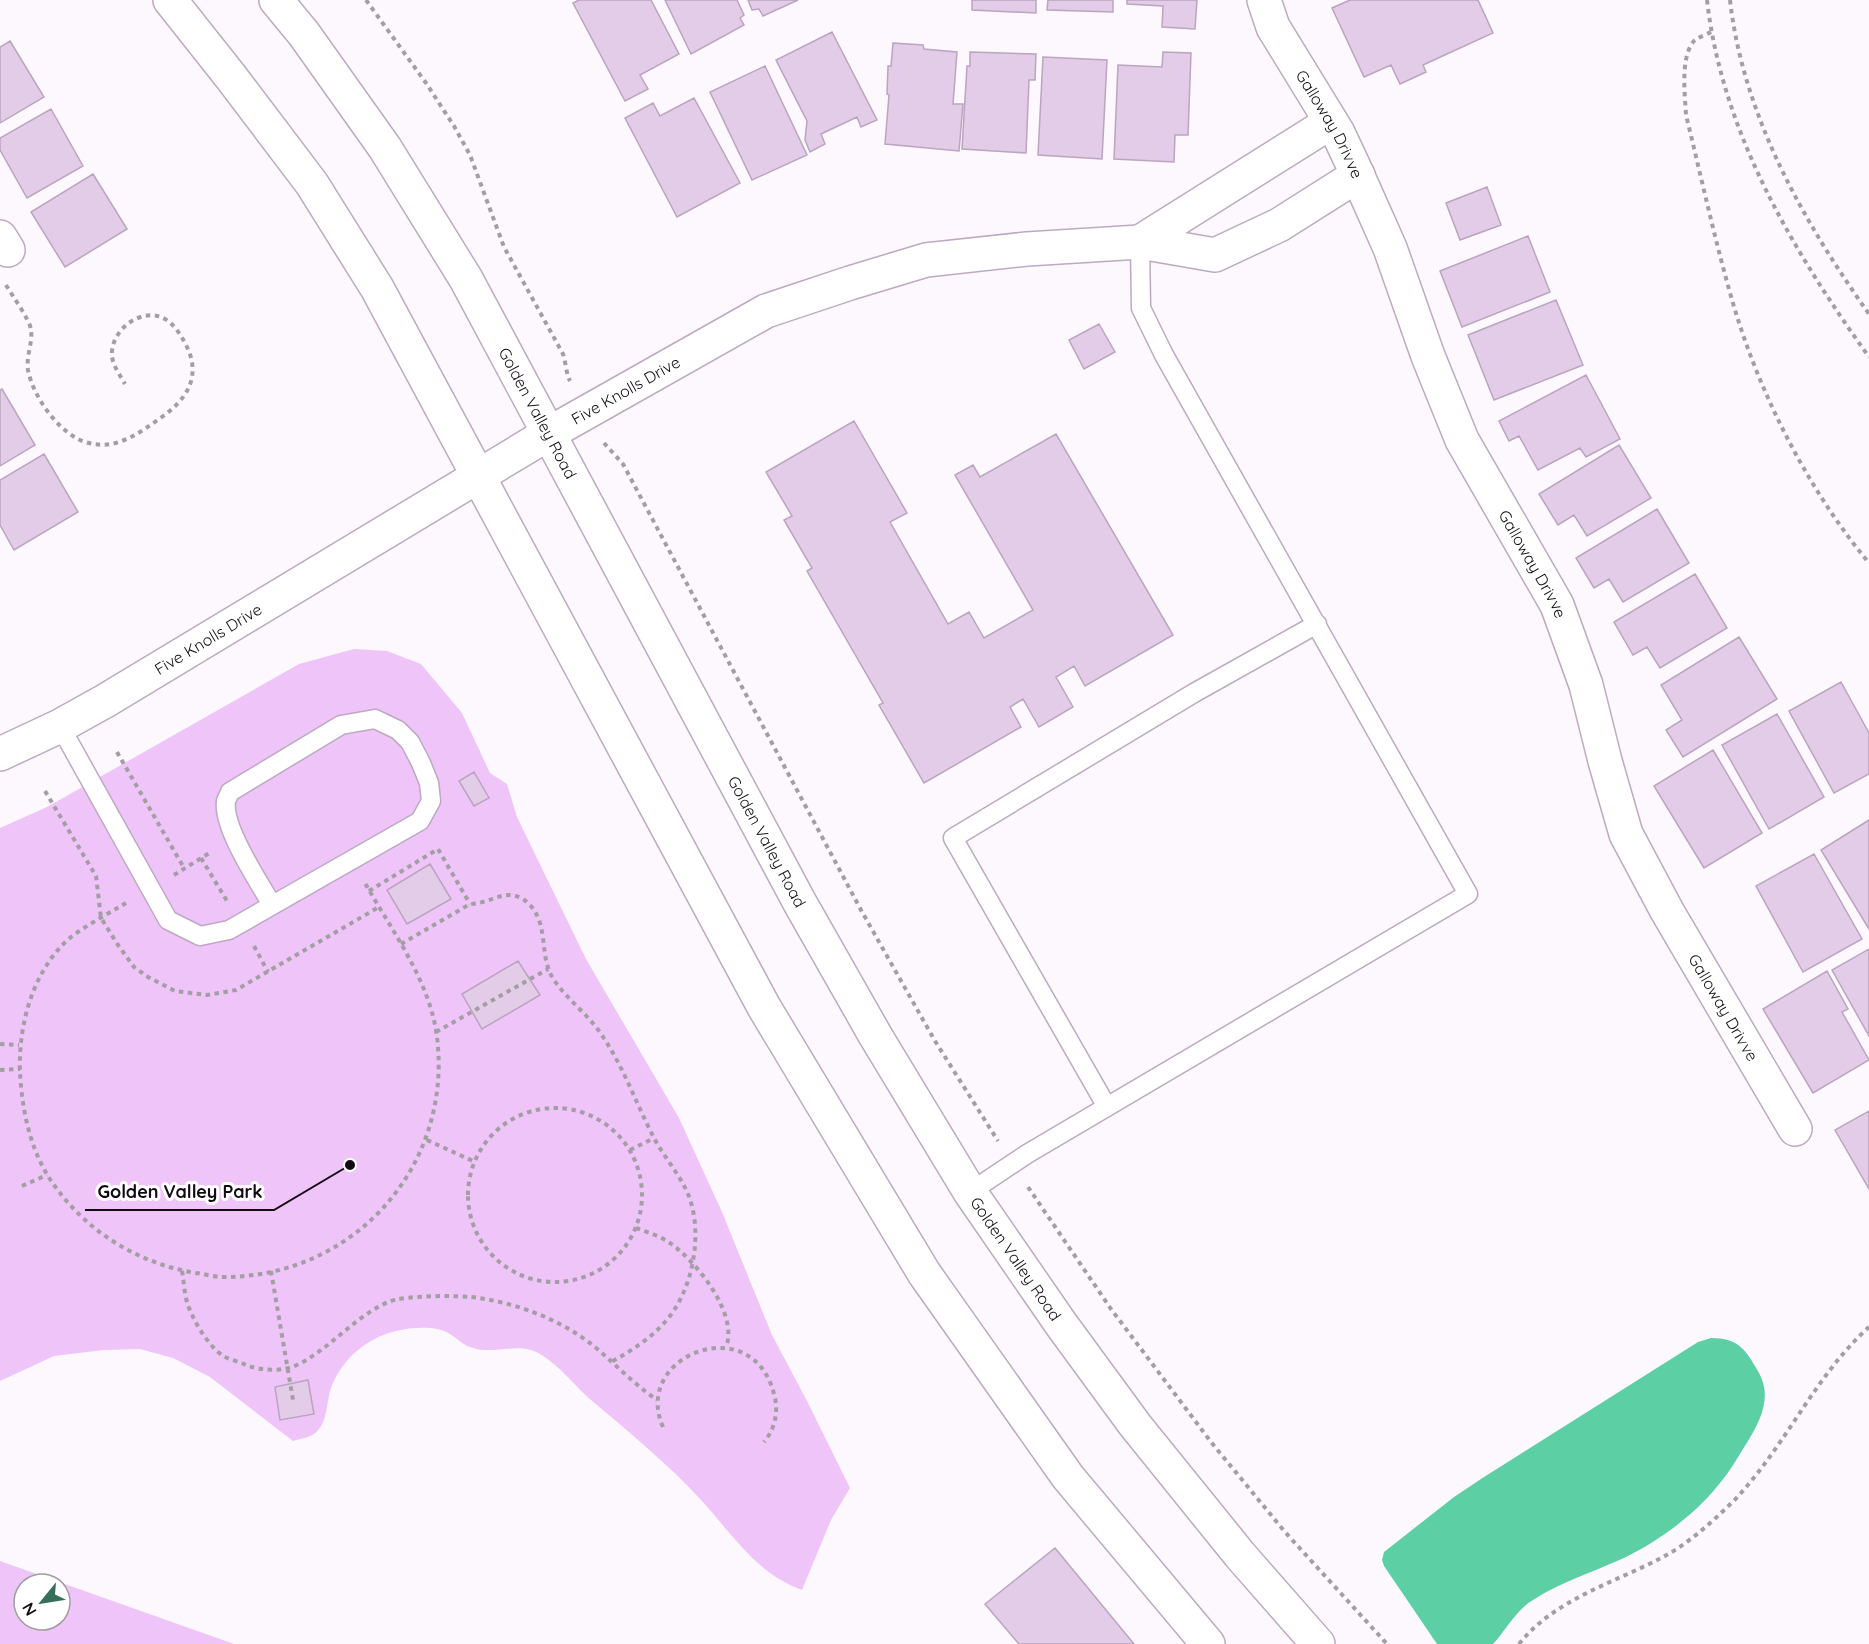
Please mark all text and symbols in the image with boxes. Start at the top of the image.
street label: Galloway Drivve [1292,66,1368,181]
street label: Golden Valley Road [494,344,581,482]
street label: Five Knolls Drive [568,352,684,429]
street label: Galloway Drivve [1494,506,1571,621]
street label: Five Knolls Drive [151,599,265,679]
street label: Golden Valley Road [724,772,810,911]
street label: Galloway Drivve [1684,950,1763,1065]
callout: Golden Valley Park [85,1174,274,1210]
text: Golden Valley Park [97,1180,263,1203]
street label: Golden Valley Road [966,1193,1066,1325]
north arrow [12,1572,72,1632]
text: N [17,1599,41,1620]

